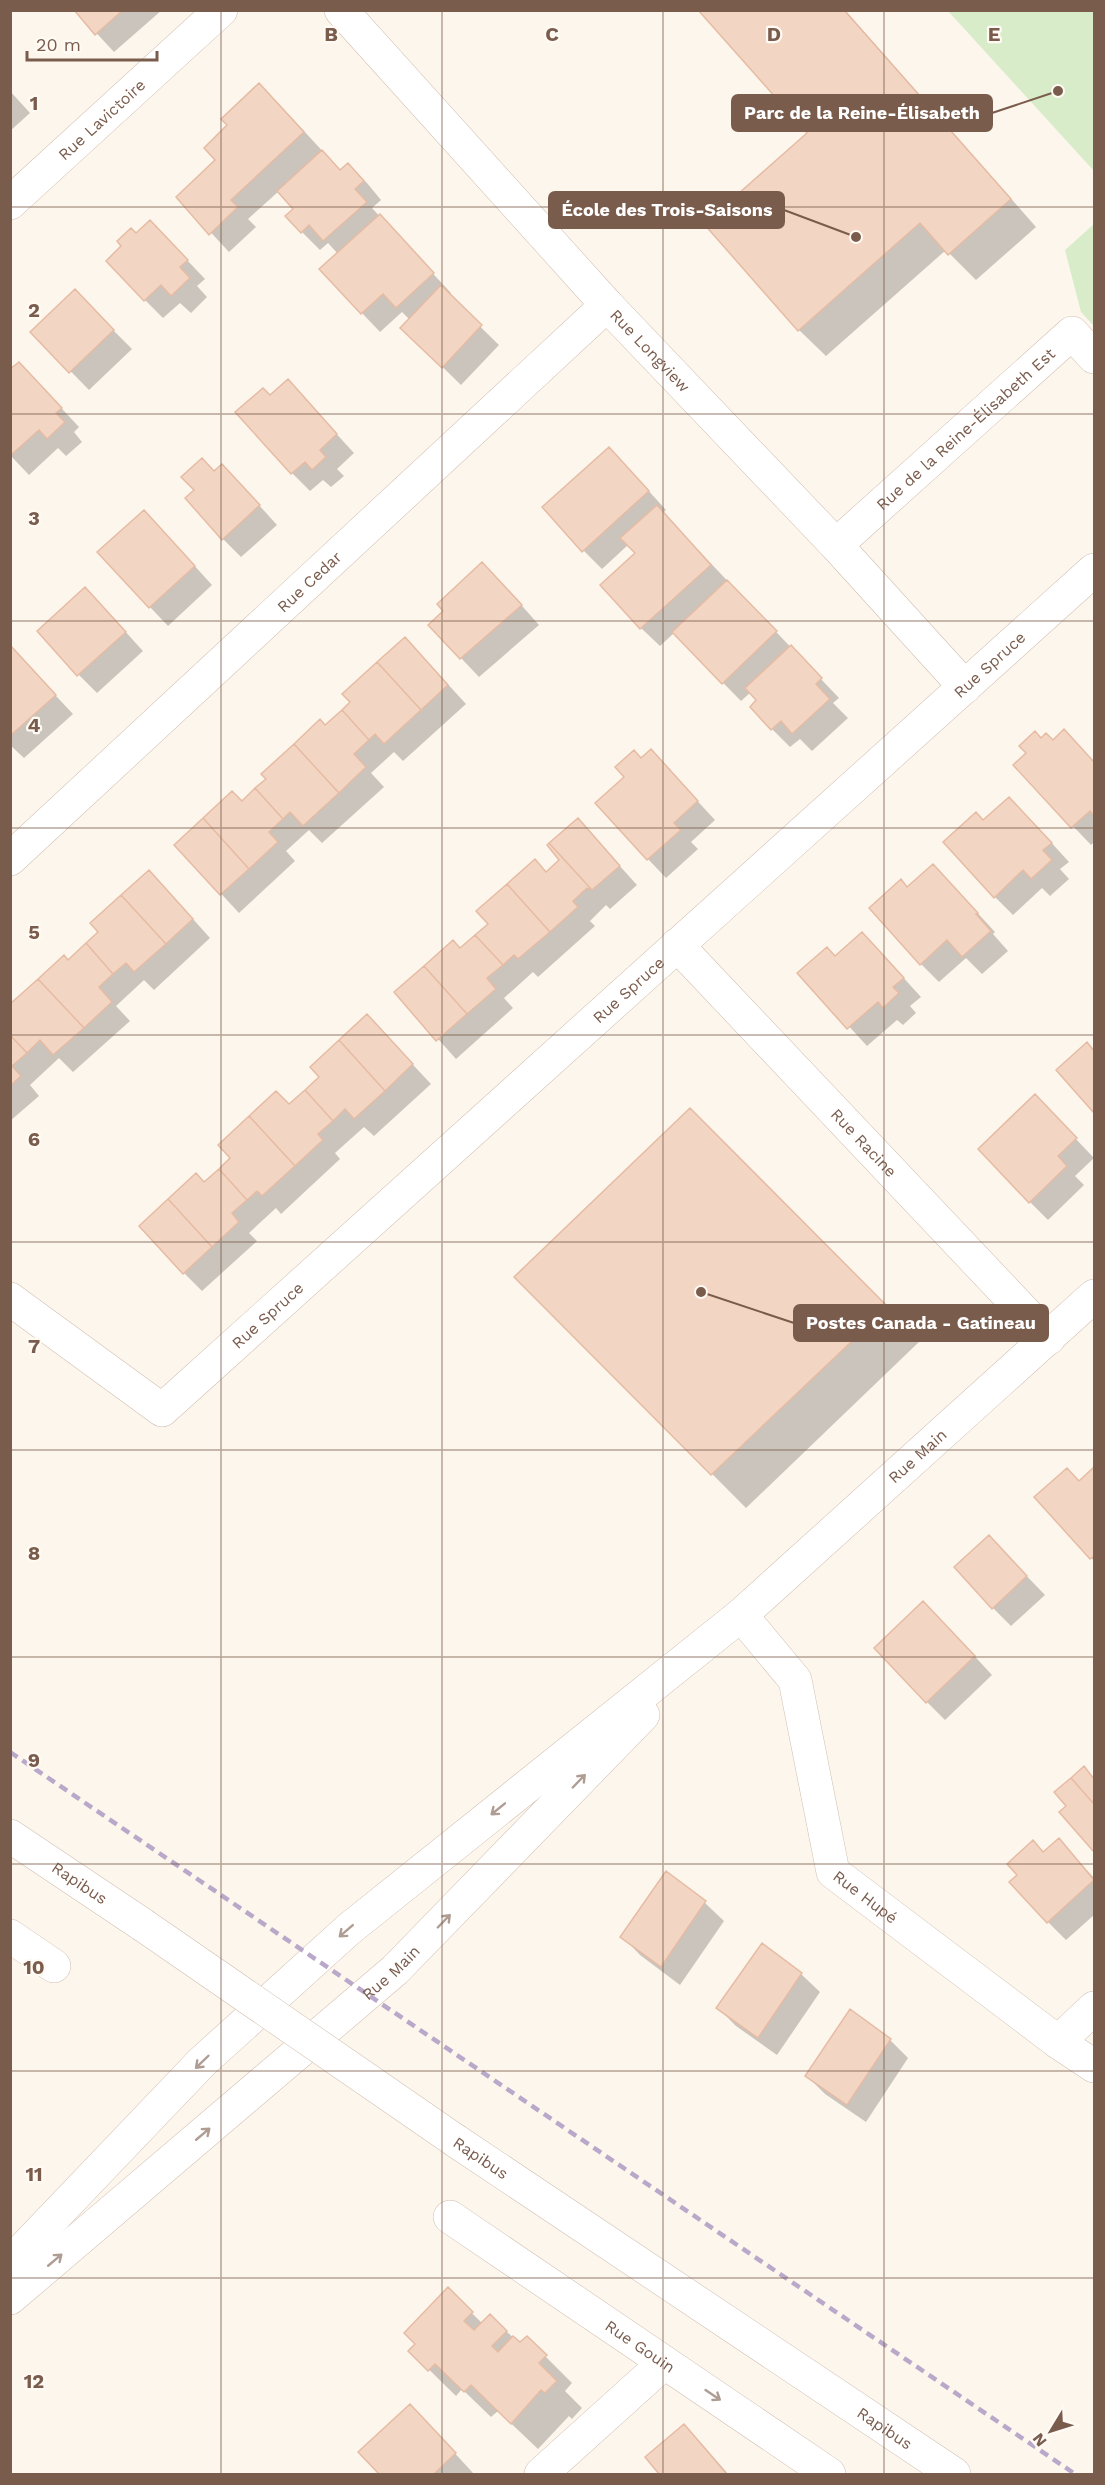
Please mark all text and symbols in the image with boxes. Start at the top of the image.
text: B [324,22,338,46]
text: C [545,22,559,46]
text: D [767,22,781,46]
text: E [988,22,1000,46]
scale bar [27,24,158,62]
text: 20 m [36,34,81,55]
street label: Rue Lavictoire [54,75,149,164]
text: 1 [30,91,38,115]
callout: Parc de la Reine-Élisabeth [732,95,992,131]
text: Parc de la Reine-Élisabeth [744,102,980,123]
callout: École des Trois-Saisons [549,192,784,228]
text: École des Trois-Saisons [561,199,773,220]
text: 2 [28,298,40,322]
street label: Rue Longview [606,305,694,396]
street label: Rue de la Reine-Élisabeth Est [873,344,1059,514]
text: 3 [28,506,40,530]
street label: Rue Cedar [273,547,346,616]
street label: Rue Spruce [950,628,1029,702]
text: 4 [28,713,41,737]
text: 5 [28,920,40,944]
street label: Rue Spruce [589,953,668,1027]
street label: Rue Racine [827,1105,900,1181]
text: 6 [28,1127,40,1151]
street label: Rue Spruce [228,1278,307,1353]
callout: Postes Canada - Gatineau [794,1305,1048,1341]
text: Postes Canada - Gatineau [806,1312,1036,1333]
text: 7 [28,1334,40,1358]
street label: Rue Main [885,1425,951,1487]
text: 8 [28,1541,40,1565]
text: 9 [28,1748,40,1772]
one-way arrow [572,1773,587,1788]
one-way arrow [491,1802,507,1815]
street label: Rapibus [48,1858,111,1908]
street label: Rue Hupé [829,1867,901,1927]
one-way arrow [436,1913,451,1928]
one-way arrow [339,1924,354,1938]
street label: Rue Main [358,1941,424,2004]
text: 10 [23,1955,45,1979]
one-way arrow [195,2055,210,2070]
one-way arrow [195,2127,211,2140]
street label: Rapibus [449,2133,512,2183]
text: 11 [25,2162,43,2186]
one-way arrow [47,2253,62,2267]
street label: Rue Gouin [602,2316,679,2377]
text: 12 [24,2369,44,2393]
one-way arrow [704,2390,721,2402]
north arrow [1021,2401,1081,2461]
street label: Rapibus [853,2403,916,2453]
text: N [1028,2429,1051,2450]

